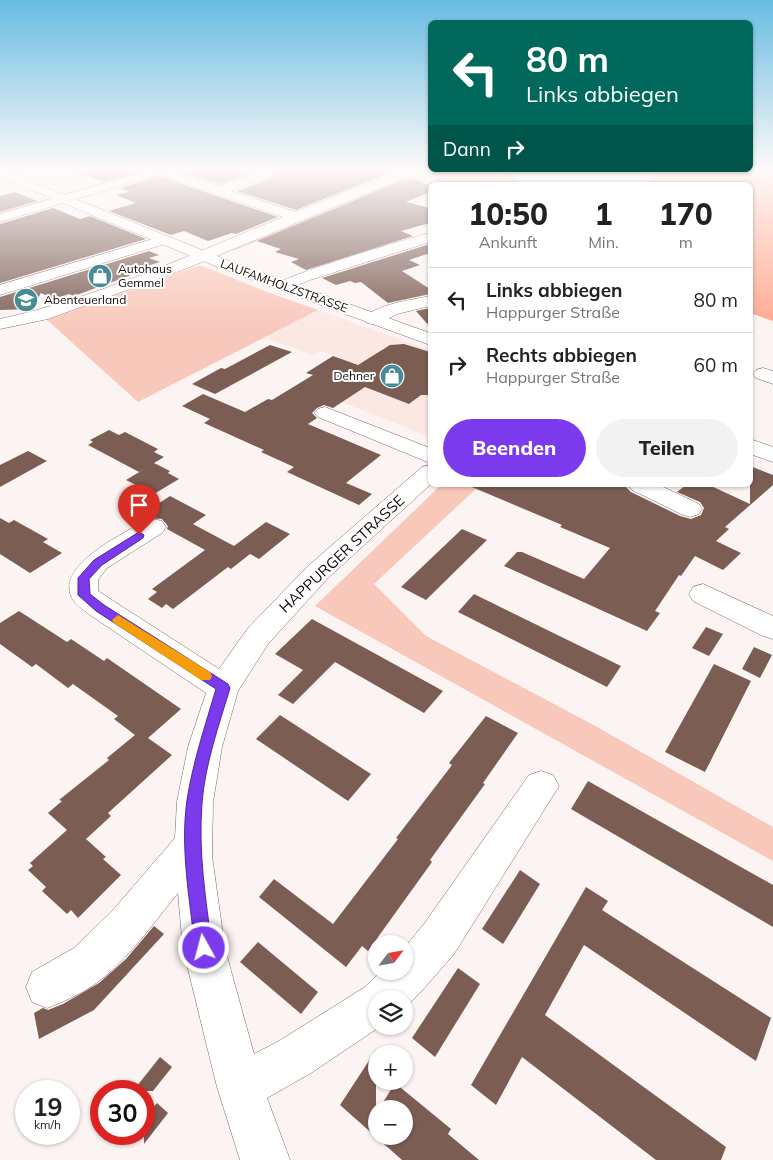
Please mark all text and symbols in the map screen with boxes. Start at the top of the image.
text: 80 m [526,37,609,81]
icon: left [443,40,508,105]
text: Links abbiegen [526,80,679,108]
icon: right [501,135,529,163]
text: Dann [443,137,491,161]
text: 10:50 [468,195,548,233]
text: 1 [594,195,612,233]
text: 170 [659,195,713,233]
text: Ankunft [479,232,537,252]
text: Min. [588,232,619,252]
text: m [679,232,693,252]
street label: LAUFAMHOLZSTRASSE [218,255,350,316]
place label: Autohaus Gemmel [118,261,172,290]
shop icon: Autohaus Gemmel [87,263,113,289]
text: Links abbiegen [486,278,623,302]
icon: left [443,286,471,314]
school or university icon: Abenteuerland [13,287,39,313]
text: 80 m [694,288,738,312]
place label: Abenteuerland [44,292,126,307]
text: Happurger Straße [486,302,620,322]
text: Rechts abbiegen [486,343,637,367]
icon: right [443,351,471,379]
text: 60 m [694,353,738,377]
shop icon: Dehner [379,363,405,389]
text: Happurger Straße [486,367,620,387]
place label: Dehner [334,368,375,383]
button: Beenden [443,419,586,477]
button: Teilen [596,419,738,477]
pin [118,484,160,535]
icon: arrive [125,491,153,519]
street label: HAPPURGER STRASSE [275,491,408,617]
position arrow [177,921,229,973]
north arrow [368,935,412,980]
map controls [368,935,413,1145]
button: layers [368,990,413,1035]
button: + [368,1045,413,1090]
speed limit sign: 30 [90,1080,155,1145]
text: 19 [32,1091,63,1122]
button: − [368,1100,413,1145]
text: km/h [34,1117,61,1132]

